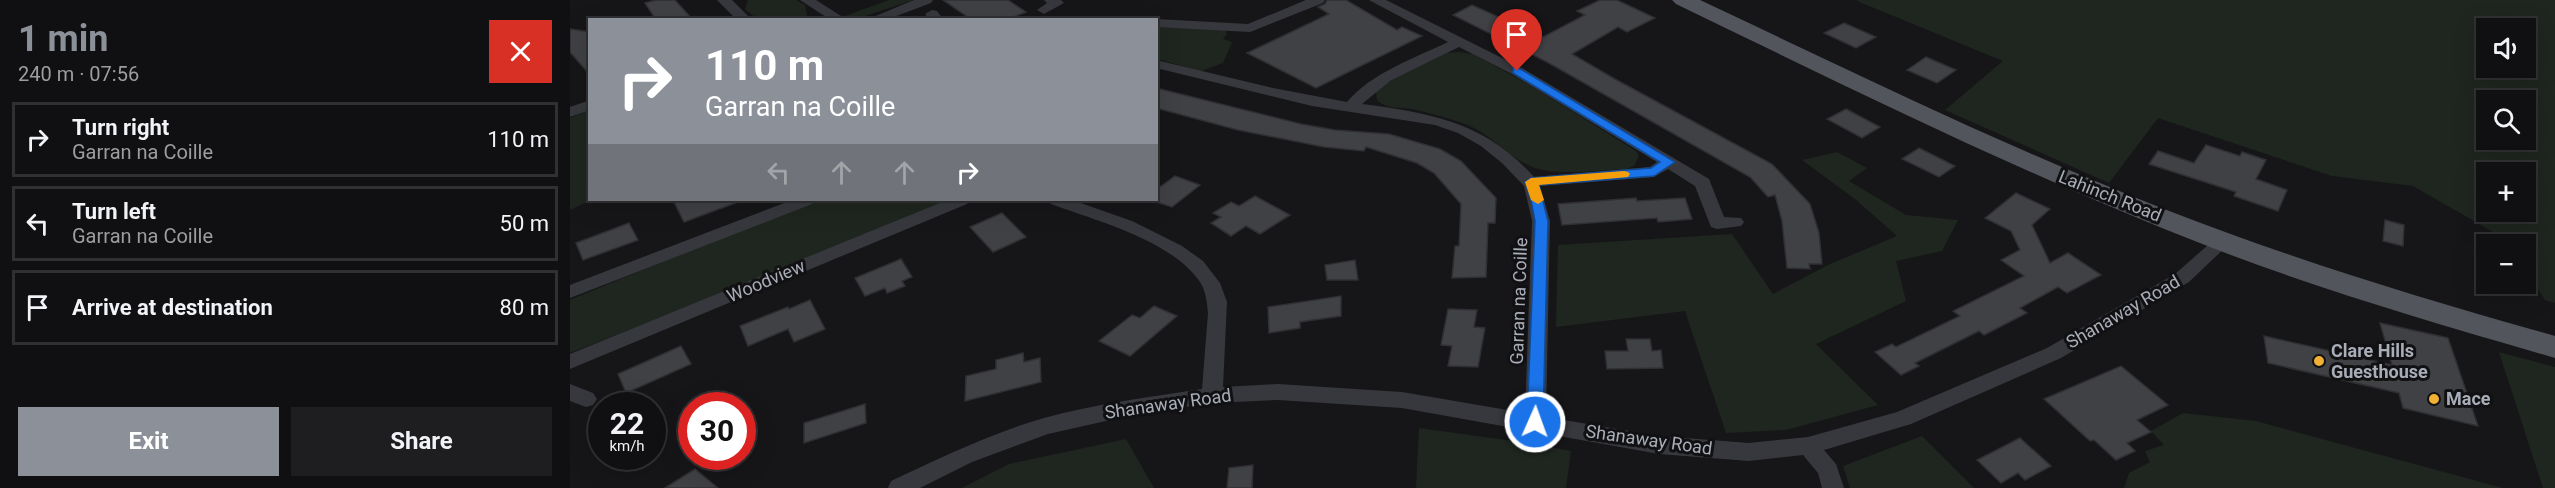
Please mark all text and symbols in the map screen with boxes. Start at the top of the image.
pin [1491,9,1542,71]
text: 1 min [18,18,109,60]
icon: arrive [1500,18,1533,51]
map controls [2476,18,2536,294]
button: sound [2476,18,2536,78]
button: close [489,20,552,83]
text: 110 m [705,41,824,90]
icon: right [606,42,684,120]
text: 240 m · 07:56 [18,62,139,86]
button: search [2476,90,2536,150]
text: Garran na Coille [705,91,895,123]
text: Turn right [72,115,169,140]
icon: right [21,123,54,156]
text: 110 m [487,127,549,152]
text: Garran na Coille [72,140,213,164]
icon: left [762,156,795,189]
icon: ahead [825,156,858,189]
icon: ahead [888,156,921,189]
icon: right [951,156,984,189]
button: + [2476,162,2536,222]
street label: Lahinch Road [2056,165,2165,226]
text: Turn left [72,199,156,224]
icon: left [21,207,54,240]
text: 50 m [500,211,549,236]
text: Garran na Coille [72,224,213,248]
button: − [2476,234,2536,294]
street label: Garran na Coille [1506,237,1531,365]
street label: Woodview [724,255,808,306]
street label: Shanaway Road [2062,271,2183,353]
icon: arrive [21,291,54,324]
text: Arrive at destination [72,295,273,320]
text: 80 m [500,295,549,320]
place label: Clare Hills Guesthouse [2331,340,2428,382]
marker: Clare Hills Guesthouse [2312,354,2326,368]
street label: Shanaway Road [1103,384,1233,423]
place label: Mace [2446,388,2491,409]
position arrow [1503,390,1567,454]
speed limit sign: 30 [678,392,756,470]
marker: Mace [2427,392,2441,406]
text: 22 [610,406,644,441]
button: Exit [18,407,279,476]
button: Share [291,407,552,476]
street label: Shanaway Road [1584,420,1714,459]
text: km/h [609,437,645,455]

